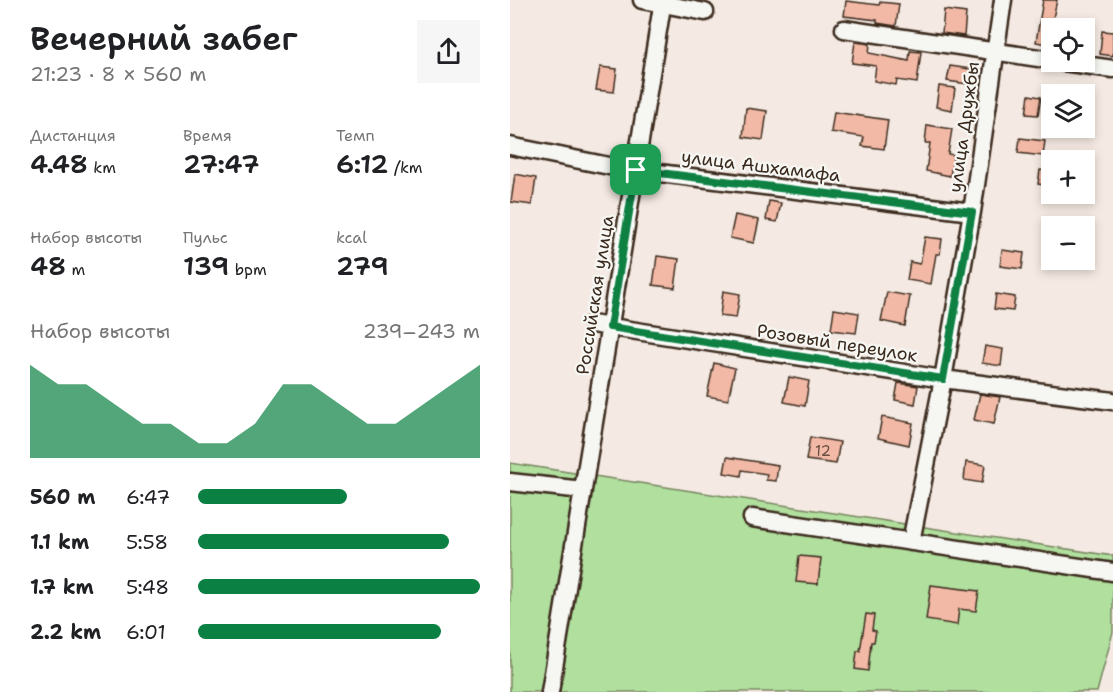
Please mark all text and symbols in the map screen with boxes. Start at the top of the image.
text: Вечерний забег [30,16,298,61]
map controls [1041,18,1095,270]
button: locate [1041,18,1095,72]
button: share [417,20,480,83]
street label: улица Дружбы [943,60,985,194]
text: 21:23 · 8 × 560 m [30,61,207,87]
button: layers [1041,84,1095,138]
text: Дистанция [30,125,116,146]
text: Время [183,125,232,146]
text: Темп [336,125,375,146]
pin [610,144,661,195]
street label: улица Ашхамафа [680,144,842,188]
text: 4.48 [30,146,88,181]
text: 27:47 [183,146,259,181]
text: 6:12 [336,146,389,181]
button: + [1041,150,1095,204]
icon: arrive [619,153,652,186]
text: km [88,157,116,178]
text: /km [389,157,423,178]
street label: Российская улица [571,214,619,376]
button: − [1041,216,1095,270]
text: Набор высоты [30,227,142,248]
text: Пульс [183,227,228,248]
text: kcal [336,227,367,248]
text: 48 [30,248,66,283]
text: 139 [183,248,229,283]
text: 279 [336,248,389,283]
text: m [66,259,85,280]
text: bpm [229,259,267,280]
text: Набор высоты [30,318,170,344]
text: 239–243 m [363,318,480,344]
street label: Розовый переулок [755,318,919,368]
house number: 12 [815,441,831,461]
text: 560 m [30,484,96,510]
text: 6:47 [126,484,170,510]
text: 1.1 km [30,529,89,555]
text: 5:58 [126,529,168,555]
text: 1.7 km [30,574,94,600]
text: 5:48 [126,574,169,600]
text: 2.2 km [30,619,101,645]
text: 6:01 [126,619,166,645]

